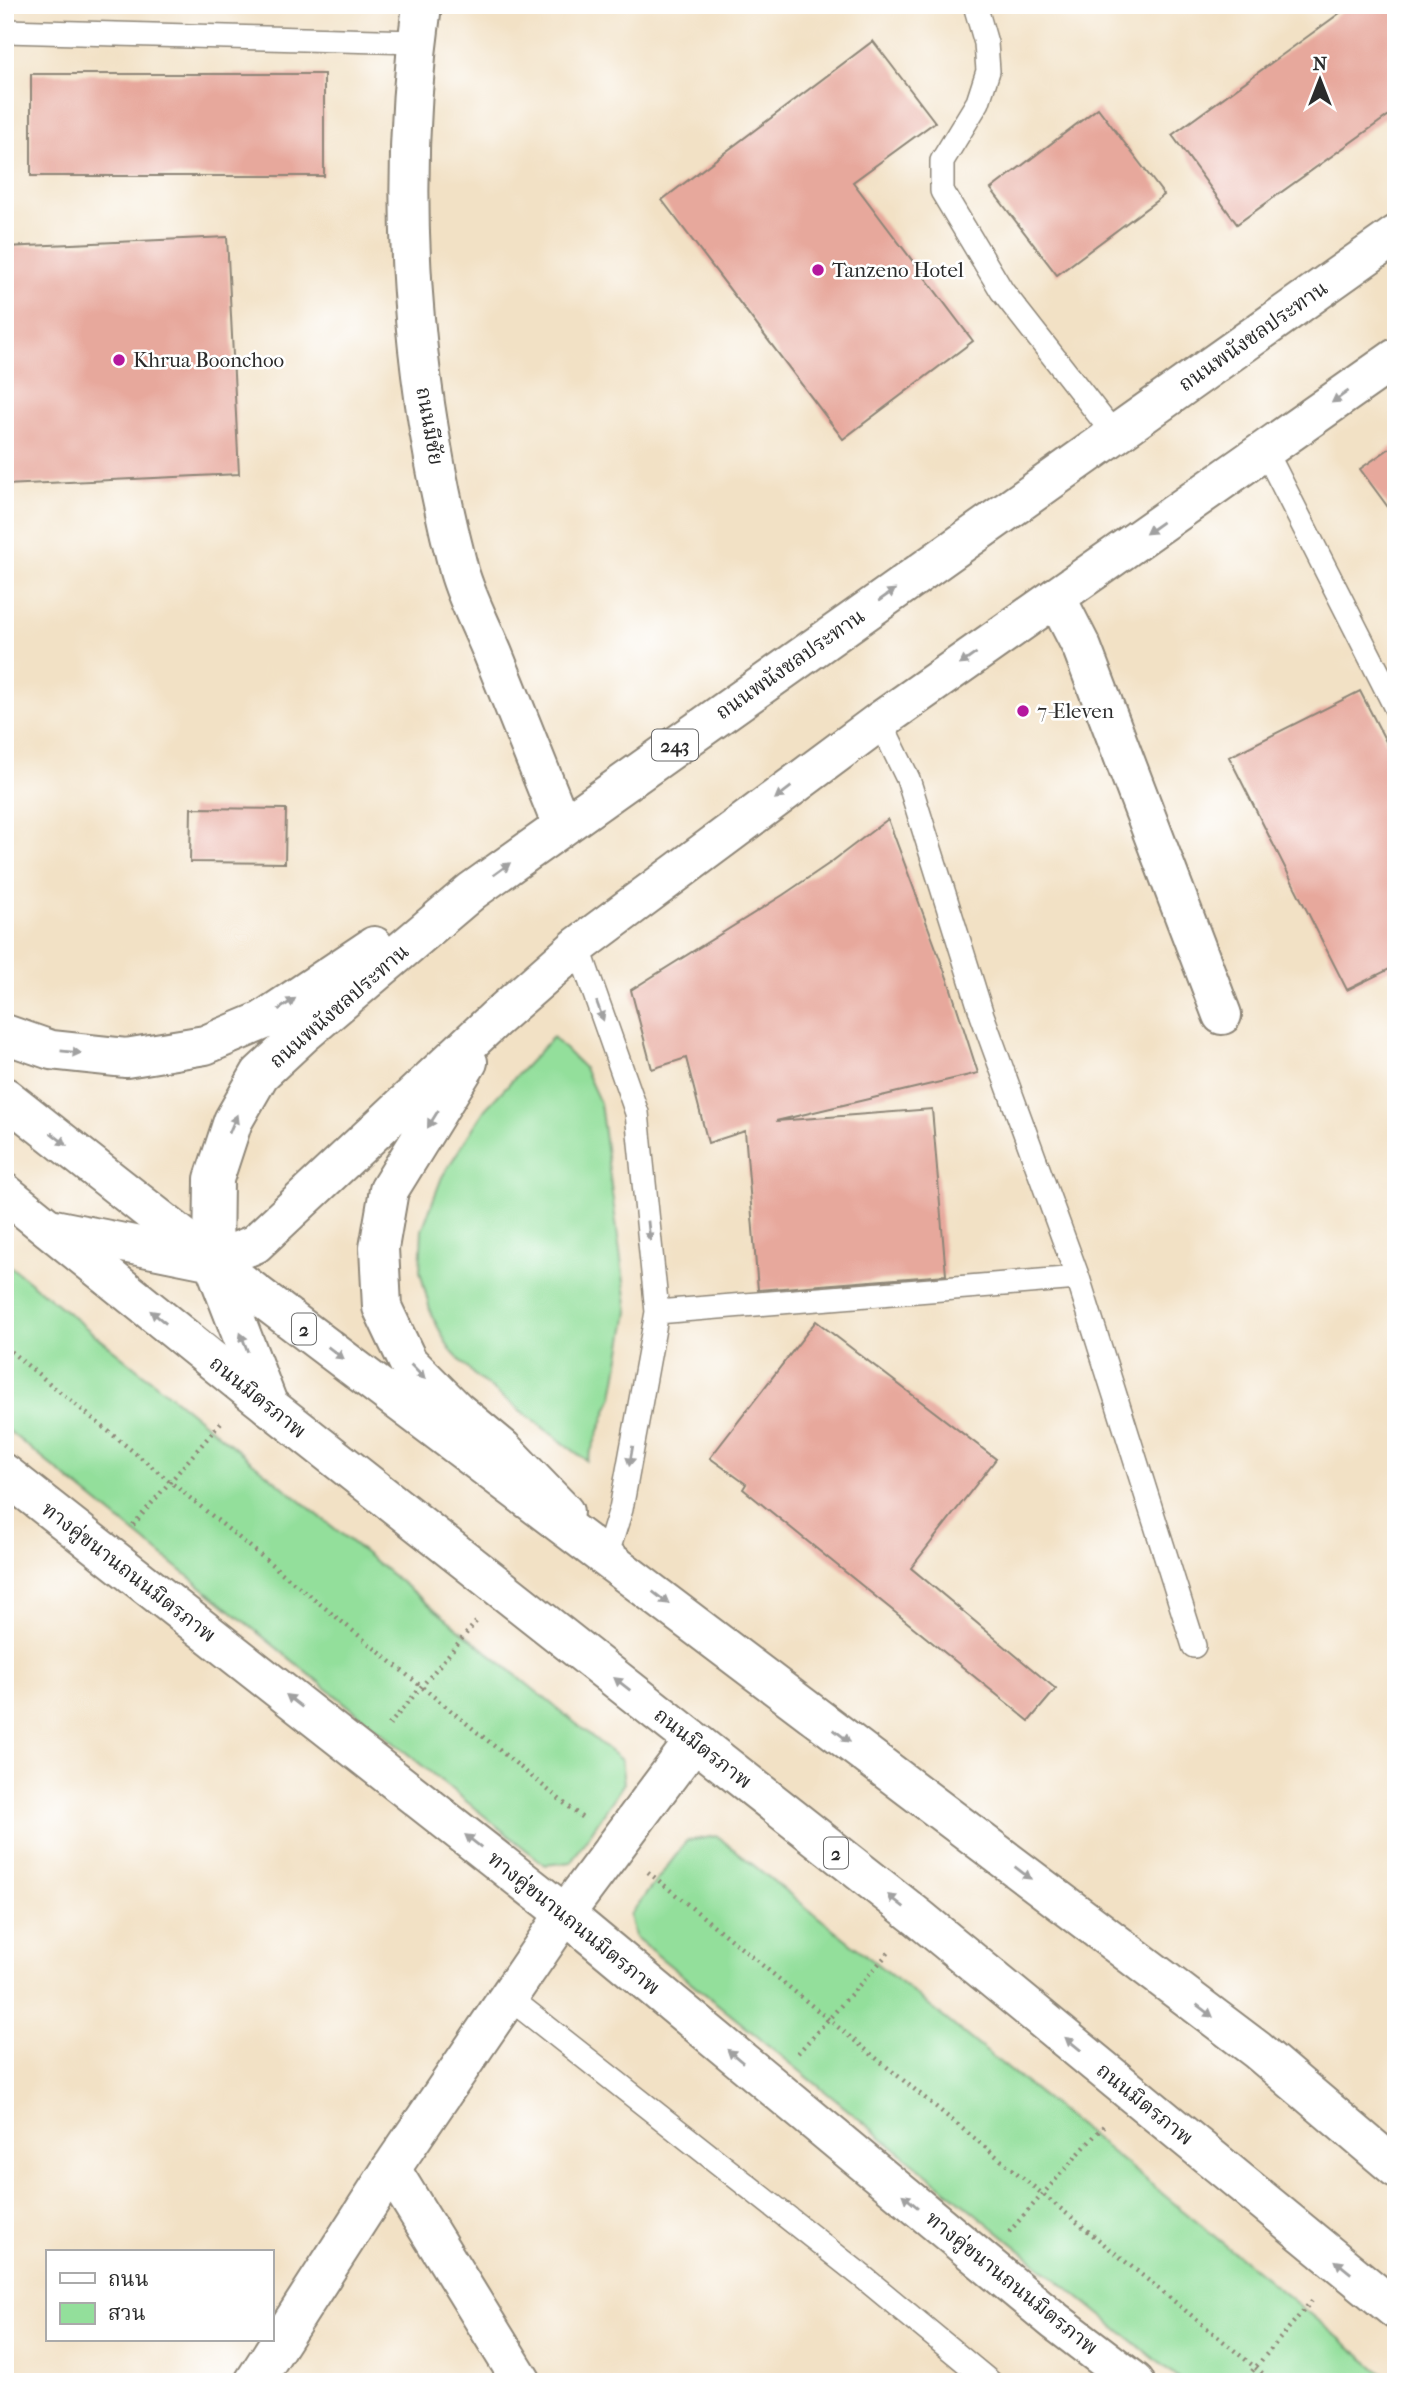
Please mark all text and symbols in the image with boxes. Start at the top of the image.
north arrow [1286,46,1356,116]
text: N [1313,53,1328,75]
place label: Tanzeno Hotel [832,258,964,282]
marker: Tanzeno Hotel [810,262,826,278]
street label: ถนนพนังชลประทาน [1174,275,1332,396]
place label: Khrua Boonchoo [133,348,284,372]
marker: Khrua Boonchoo [111,352,127,368]
street label: ถนนมีชัย [411,385,449,467]
one-way arrow [1331,390,1349,404]
one-way arrow [1145,521,1163,535]
one-way arrow [878,588,896,602]
street label: ถนนพนังชลประทาน [711,603,869,724]
one-way arrow [959,652,977,666]
place label: 7-Eleven [1037,699,1114,723]
marker: 7-Eleven [1015,703,1031,719]
road number: 243 [652,730,698,760]
one-way arrow [775,785,793,800]
one-way arrow [493,862,512,876]
street label: ถนนพนังชลประทาน [265,939,414,1073]
one-way arrow [278,997,296,1011]
one-way arrow [595,1000,606,1021]
one-way arrow [60,1047,82,1058]
one-way arrow [427,1109,440,1128]
one-way arrow [227,1114,239,1134]
one-way arrow [50,1131,67,1146]
one-way arrow [644,1221,655,1243]
one-way arrow [150,1310,167,1325]
road number: 2 [292,1314,316,1344]
one-way arrow [239,1332,250,1353]
one-way arrow [326,1346,344,1361]
street label: ถนนมิตรภาพ [205,1351,311,1443]
one-way arrow [410,1363,427,1380]
one-way arrow [625,1445,636,1467]
street label: ทางคู่ขนานถนนมิตรภาพ [37,1497,221,1648]
one-way arrow [652,1591,670,1605]
one-way arrow [613,1676,631,1691]
one-way arrow [286,1693,304,1708]
street label: ถนนมิตรภาพ [649,1702,757,1794]
one-way arrow [833,1728,851,1742]
one-way arrow [464,1835,482,1849]
road number: 2 [824,1838,848,1868]
street label: ทางคู่ขนานถนนมิตรภาพ [483,1846,665,2000]
one-way arrow [1014,1866,1032,1881]
one-way arrow [888,1893,906,1908]
one-way arrow [1195,2003,1213,2018]
one-way arrow [1064,2037,1082,2052]
one-way arrow [726,2048,744,2063]
street label: ถนนมิตรภาพ [1092,2058,1198,2150]
one-way arrow [902,2194,919,2209]
street label: ทางคู่ขนานถนนมิตรภาพ [921,2206,1103,2360]
legend [46,2250,273,2342]
one-way arrow [1334,2259,1352,2275]
text: ถนน [108,2267,149,2291]
text: สวน [108,2301,146,2325]

